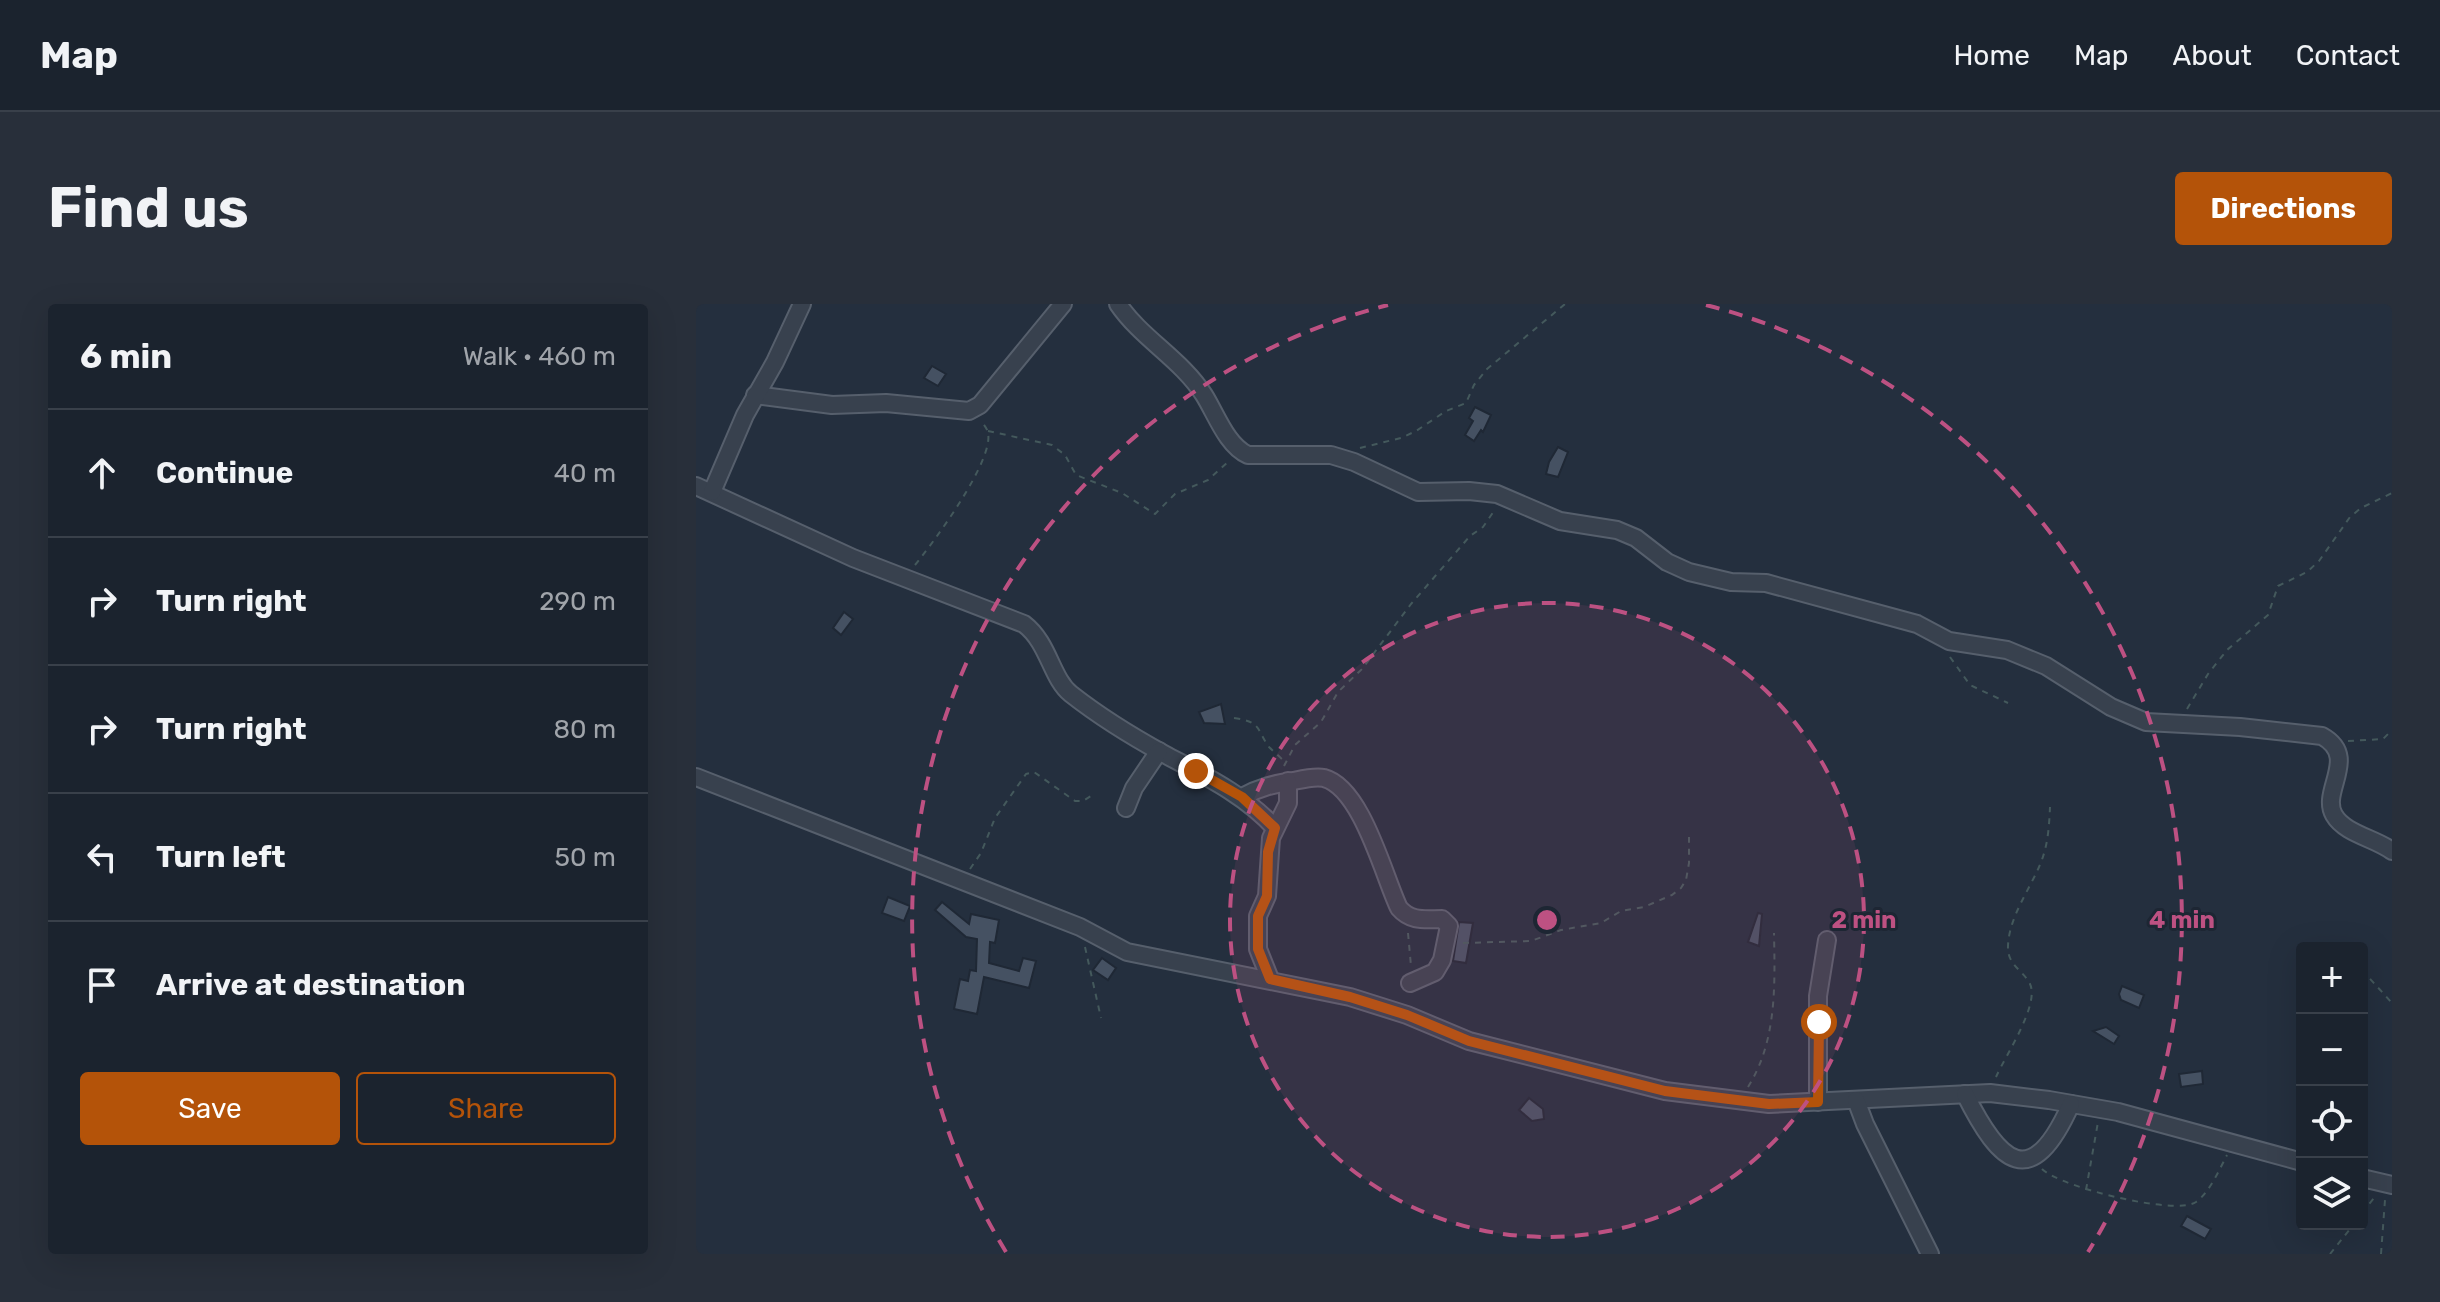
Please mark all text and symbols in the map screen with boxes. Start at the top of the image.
text: Map [40,32,118,78]
text: Home [1953,39,2030,72]
text: Map [2074,39,2128,72]
text: About [2172,39,2252,72]
text: Contact [2296,39,2400,72]
button: Directions [2175,172,2392,245]
text: Find us [48,175,249,241]
text: 6 min [80,336,172,377]
text: Walk · 460 m [463,341,616,372]
icon: ahead [80,451,124,495]
text: Continue [156,455,293,491]
text: 40 m [554,458,616,489]
icon: right [80,579,124,623]
text: Turn right [156,583,307,619]
text: 290 m [539,586,616,617]
icon: right [80,707,124,751]
text: Turn right [156,711,307,747]
text: 80 m [553,714,616,745]
route end [1178,753,1214,789]
icon: left [80,835,124,879]
text: Turn left [156,839,286,875]
text: 50 m [555,842,616,873]
centre of rings [1533,906,1561,934]
text: 2 min [1832,906,1897,934]
text: 4 min [2149,906,2215,934]
map controls [2296,942,2368,1230]
button: + [2296,942,2368,1014]
icon: arrive [80,963,124,1007]
text: Arrive at destination [156,967,466,1003]
route start [1801,1004,1837,1040]
button: − [2296,1014,2368,1086]
button: Save [80,1072,340,1145]
button: Share [356,1072,616,1145]
button: locate [2296,1086,2368,1158]
button: layers [2296,1158,2368,1230]

